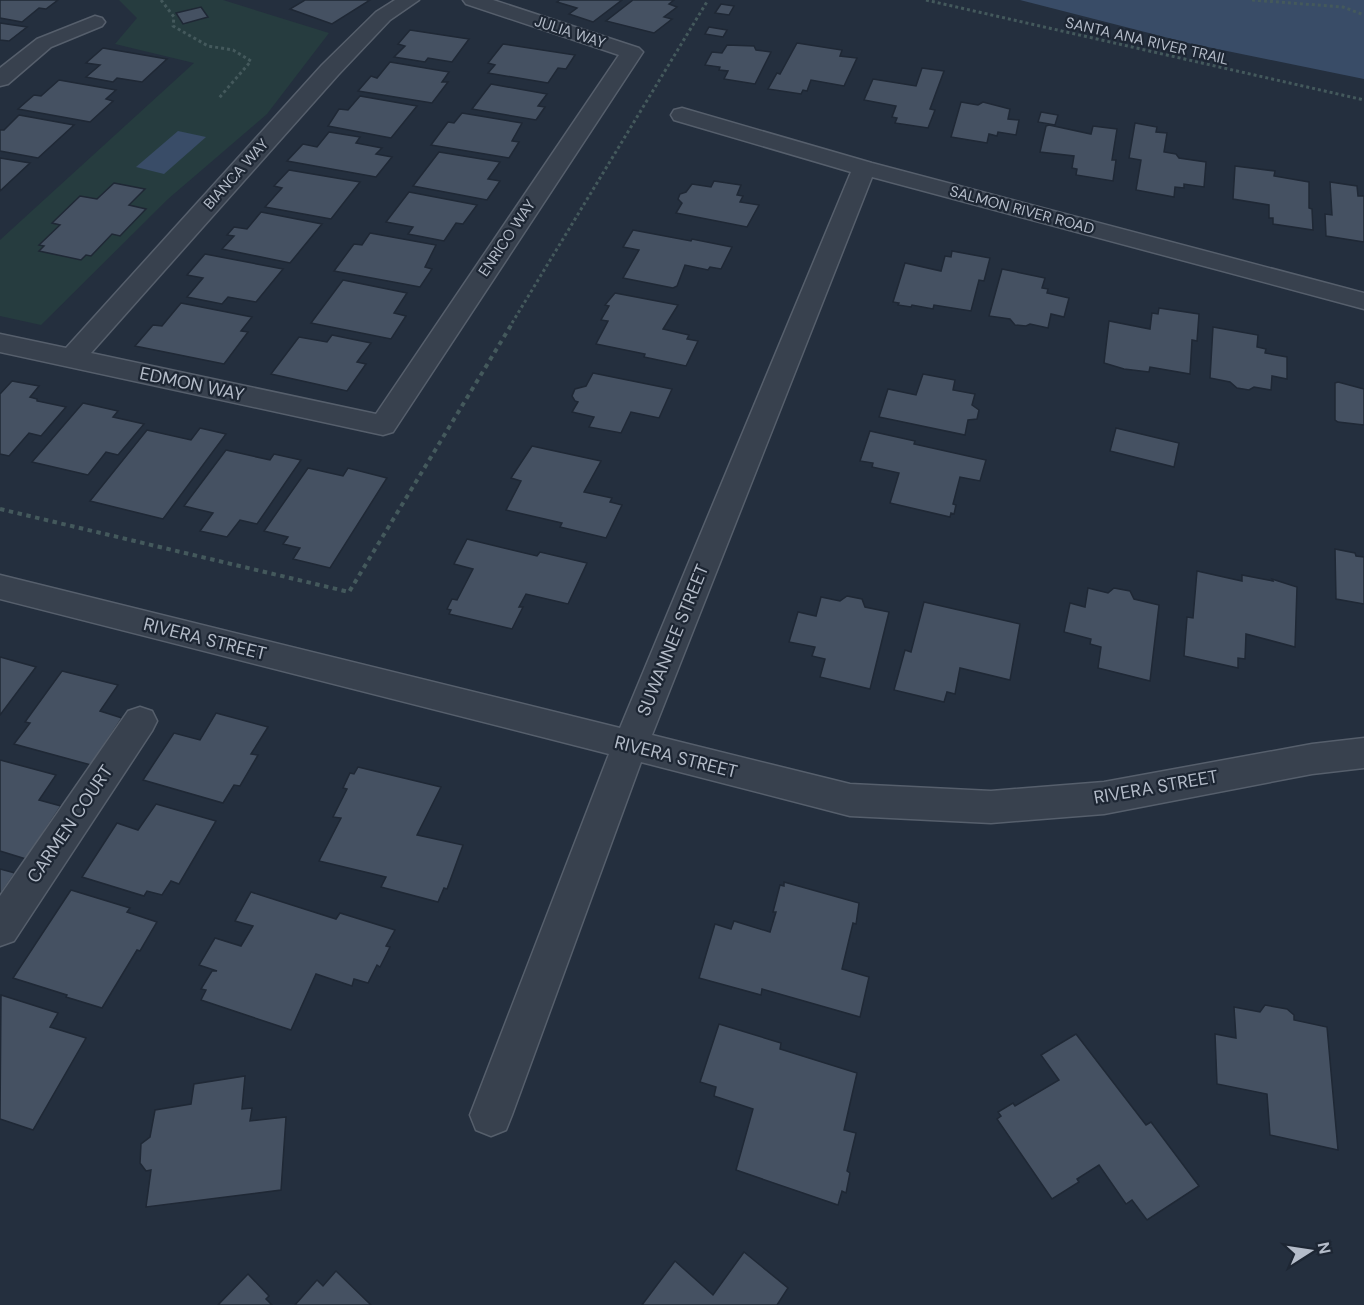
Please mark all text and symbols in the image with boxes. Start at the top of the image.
street label: JULIA WAY [532,11,608,53]
street label: SANTA ANA RIVER TRAIL [1063,12,1231,70]
street label: BIANCA WAY [199,134,273,214]
street label: SALMON RIVER ROAD [947,181,1097,239]
street label: ENRICO WAY [474,195,540,280]
street label: EDMON WAY [138,361,247,407]
street label: SUWANNEE STREET [632,561,714,719]
street label: RIVERA STREET [141,612,269,666]
street label: RIVERA STREET [612,730,740,784]
street label: CARMEN COURT [22,760,118,888]
street label: RIVERA STREET [1092,764,1220,810]
north arrow [1280,1221,1340,1281]
text: N [1313,1240,1336,1256]

